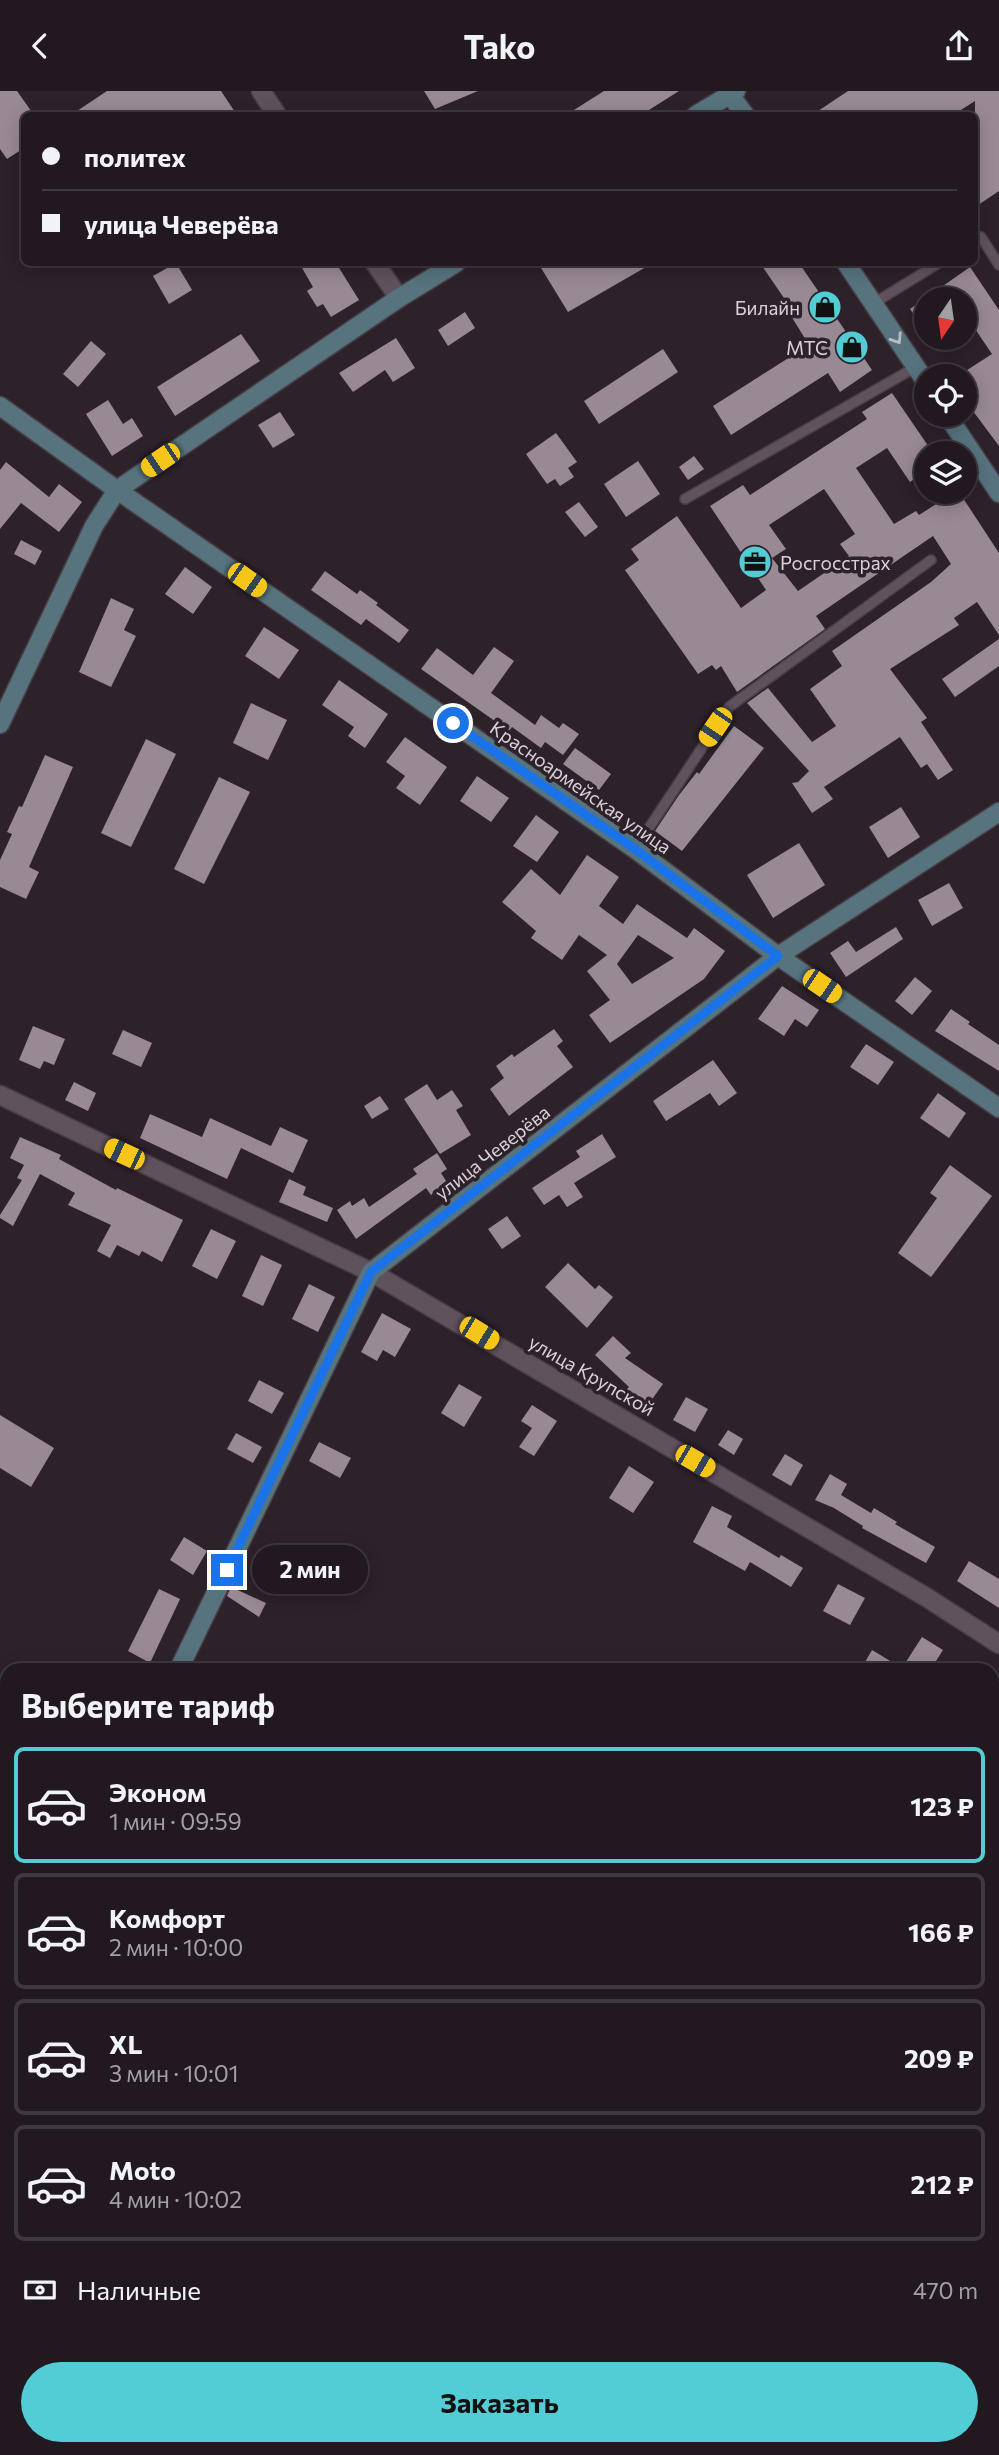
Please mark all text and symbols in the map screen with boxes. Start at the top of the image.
text: Tako [464,26,535,66]
icon: back [21,27,59,65]
icon: share [940,27,978,65]
text: политех [84,141,186,172]
text: улица Чеверёва [84,208,279,239]
north arrow [914,287,976,350]
map controls [914,287,977,504]
shop icon: Билайн [806,288,844,326]
place label: Билайн [735,296,800,319]
shop icon: МТС [833,328,871,366]
one-way arrow [889,332,902,345]
place label: МТС [786,336,828,359]
button: locate [914,364,977,427]
car [137,440,184,480]
button: layers [914,441,977,504]
office icon: Росгосстрах [736,543,774,581]
place label: Росгосстрах [780,551,891,574]
car [224,559,271,601]
car [695,704,736,750]
route start [437,707,469,739]
street label: Красноармейская улица [486,716,676,858]
car [799,966,846,1006]
street label: улица Чеверёва [430,1100,554,1204]
car [101,1136,148,1172]
car [456,1313,503,1353]
street label: улица Крупской [525,1330,659,1420]
car [672,1441,719,1481]
callout: 2 мин [252,1545,367,1595]
route end [211,1554,243,1586]
text: 2 мин [279,1555,341,1583]
text: Выберите тариф [21,1685,275,1725]
icon: car [25,1774,88,1837]
text: Эконом [109,1776,206,1807]
text: 123 ₽ [910,1790,974,1821]
text: 1 мин · 09:59 [109,1807,242,1835]
icon: car [25,1900,88,1963]
text: Комфорт [109,1902,225,1933]
text: 166 ₽ [908,1916,974,1947]
text: 2 мин · 10:00 [109,1933,243,1961]
icon: car [25,2026,88,2089]
text: XL [109,2028,143,2059]
text: 209 ₽ [904,2042,974,2073]
text: 3 мин · 10:01 [109,2059,239,2087]
icon: car [25,2152,88,2215]
text: Moto [109,2154,176,2185]
text: 212 ₽ [911,2168,974,2199]
text: 4 мин · 10:02 [109,2185,242,2213]
icon: cash [21,2271,59,2309]
text: Наличные [77,2274,201,2305]
text: 470 m [913,2276,978,2304]
button: Заказать [21,2362,978,2442]

